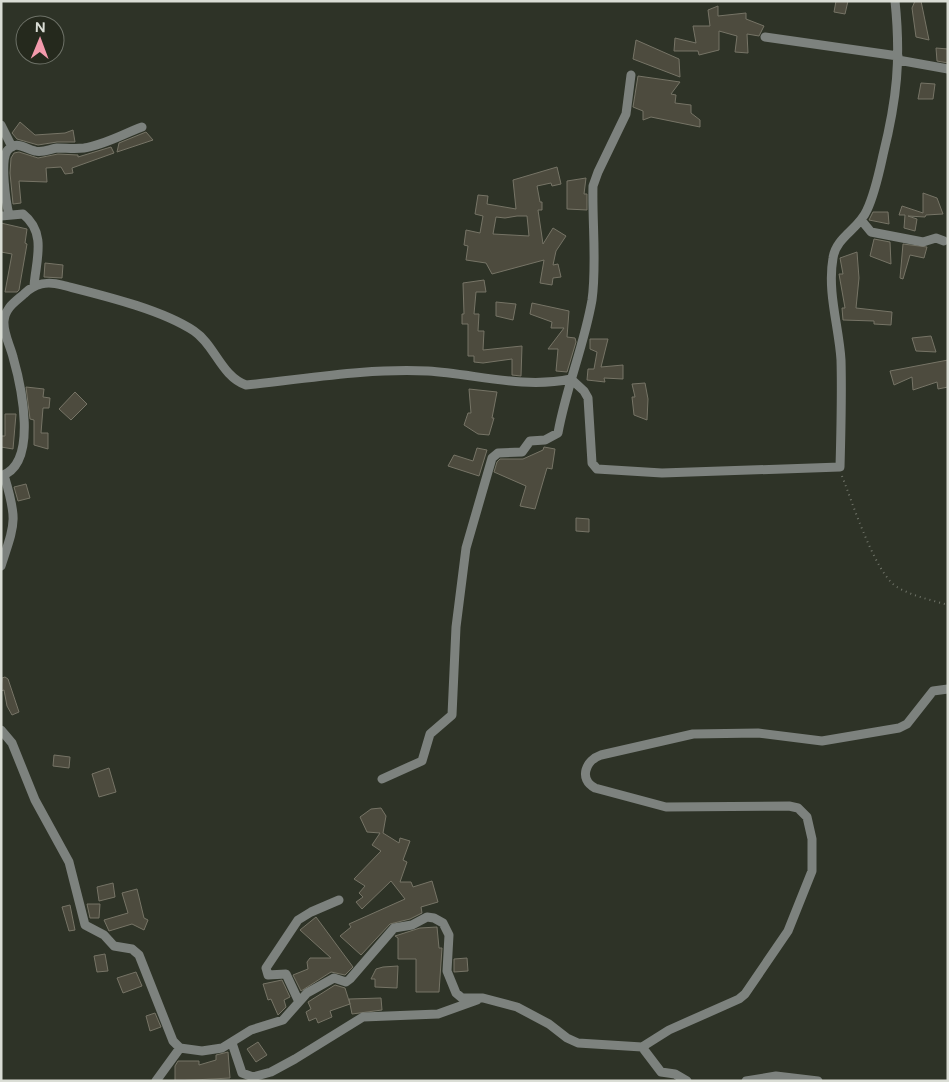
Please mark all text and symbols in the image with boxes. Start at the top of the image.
north arrow [15,15,65,65]
text: N [35,19,46,36]

